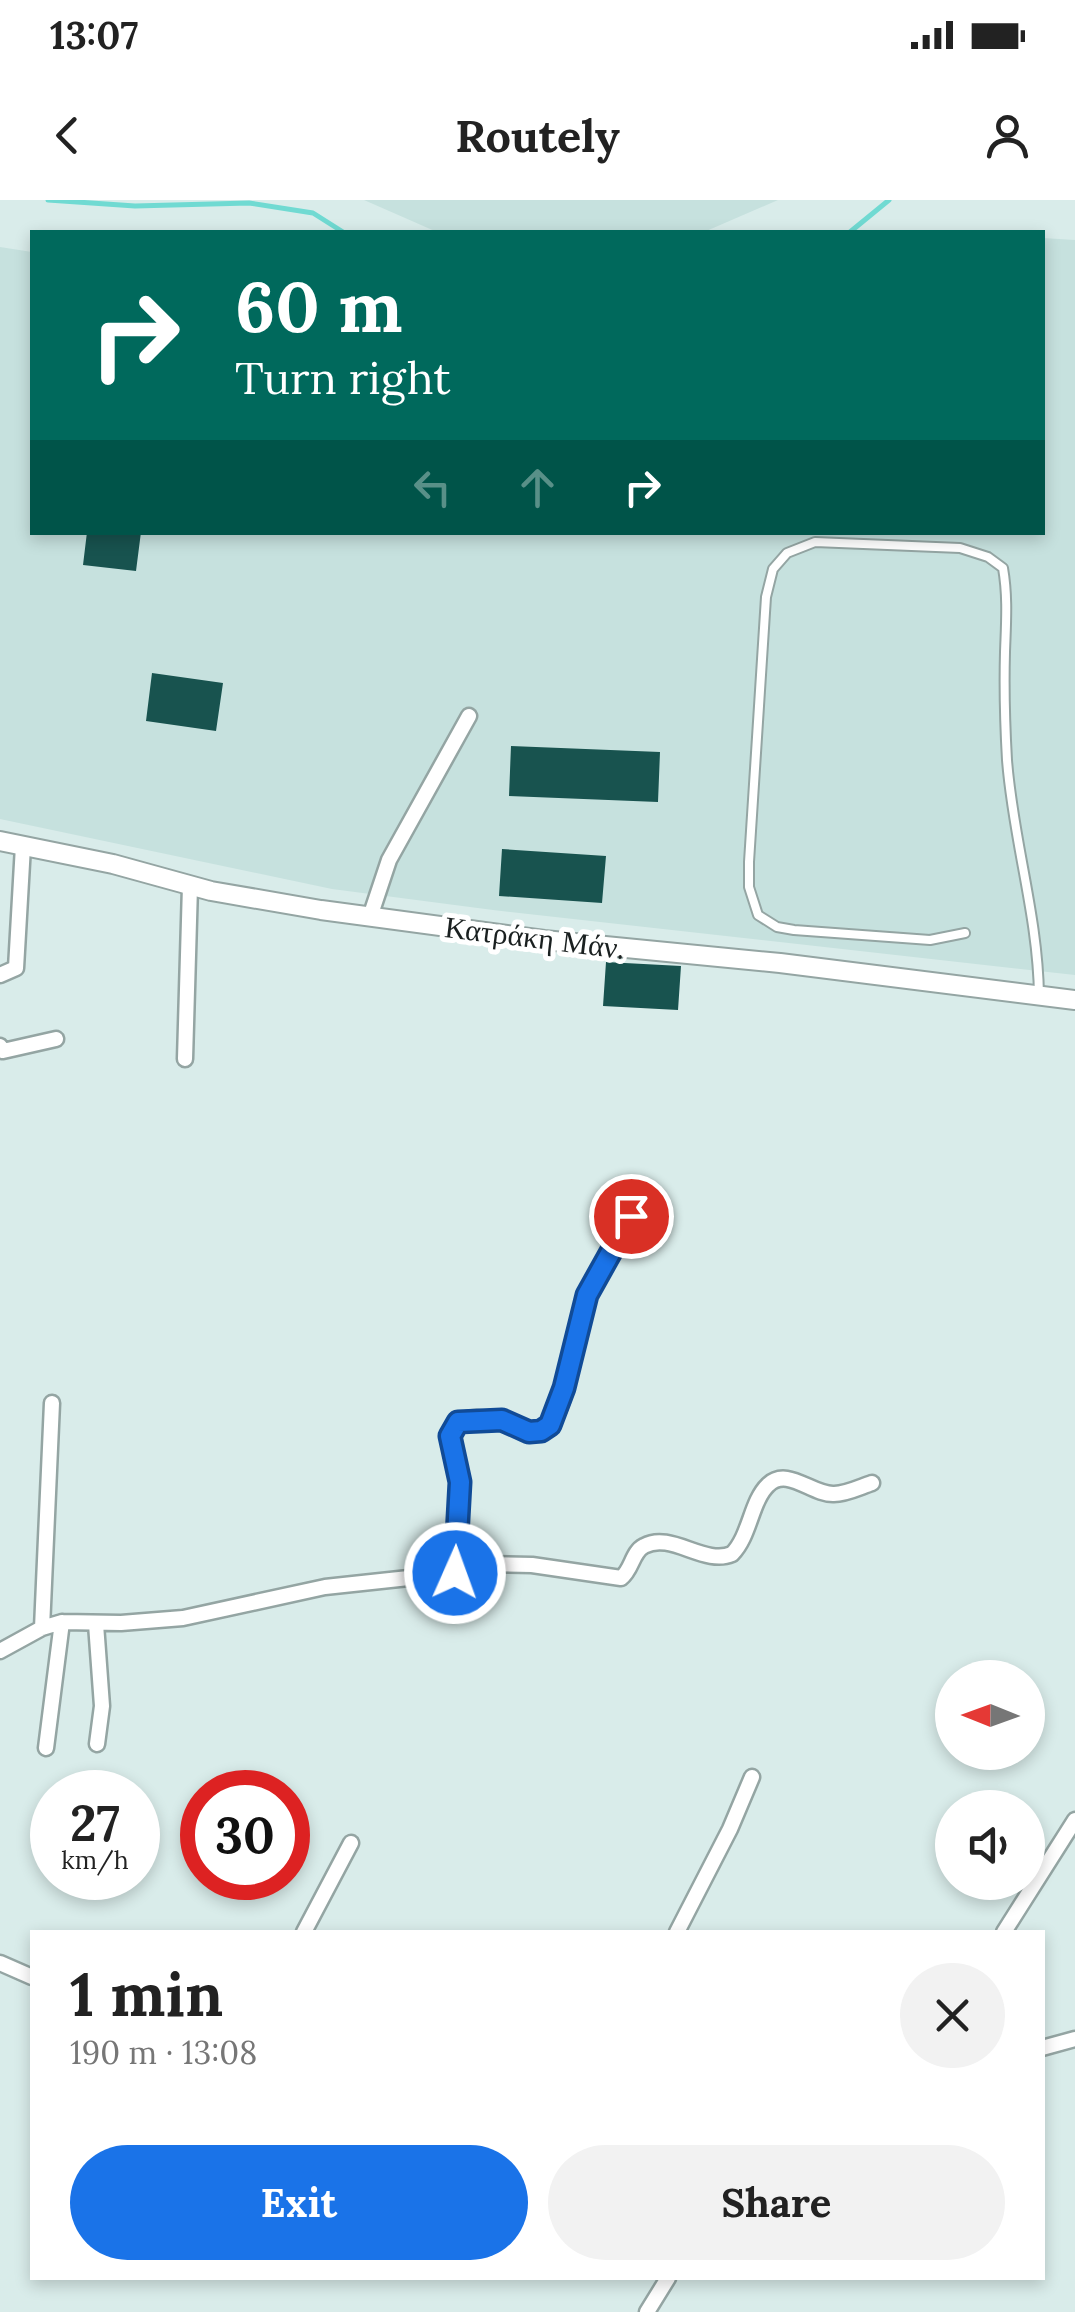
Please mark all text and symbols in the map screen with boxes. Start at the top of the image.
text: 13:07 [50,11,138,59]
text: Routely [455,107,620,164]
icon: back [40,108,95,163]
icon: person [980,108,1035,163]
text: 60 m [235,262,403,351]
icon: right [70,270,200,400]
text: Turn right [235,349,451,406]
icon: left [405,460,460,515]
icon: ahead [510,460,565,515]
icon: right [615,460,670,515]
street label: Κατράκη Μάν. [443,907,627,967]
pin [589,1174,674,1259]
icon: arrive [604,1189,659,1244]
position arrow [403,1521,507,1625]
north arrow [935,1660,1045,1770]
map controls [935,1660,1045,1900]
speed limit sign: 30 [180,1770,310,1900]
button: sound [935,1790,1045,1900]
text: 27 [70,1791,120,1855]
text: km/h [61,1844,129,1876]
text: 1 min [70,1956,223,2032]
button: close [900,1963,1005,2068]
text: 190 m · 13:08 [70,2032,257,2073]
button: Exit [70,2145,528,2260]
button: Share [548,2145,1005,2260]

